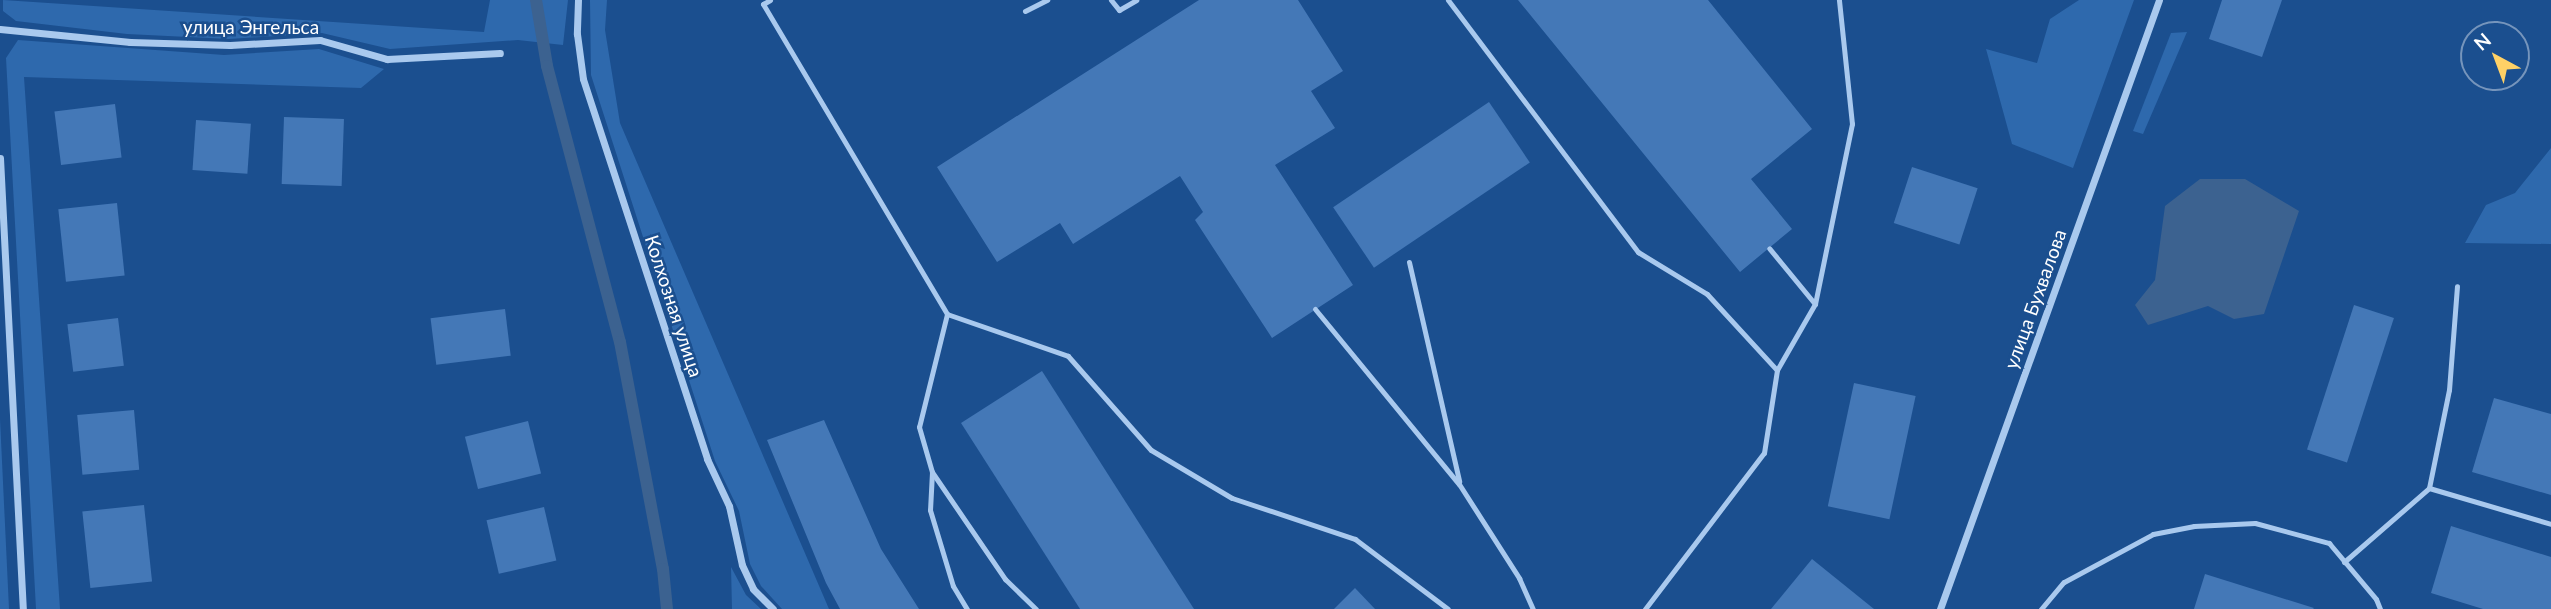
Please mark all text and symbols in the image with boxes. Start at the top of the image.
street label: улица Энгельса [183,16,319,38]
north arrow [2460,21,2530,91]
text: N [2469,28,2495,55]
street label: улица Бухвалова [1999,226,2071,372]
street label: Колхозная улица [640,232,708,380]

